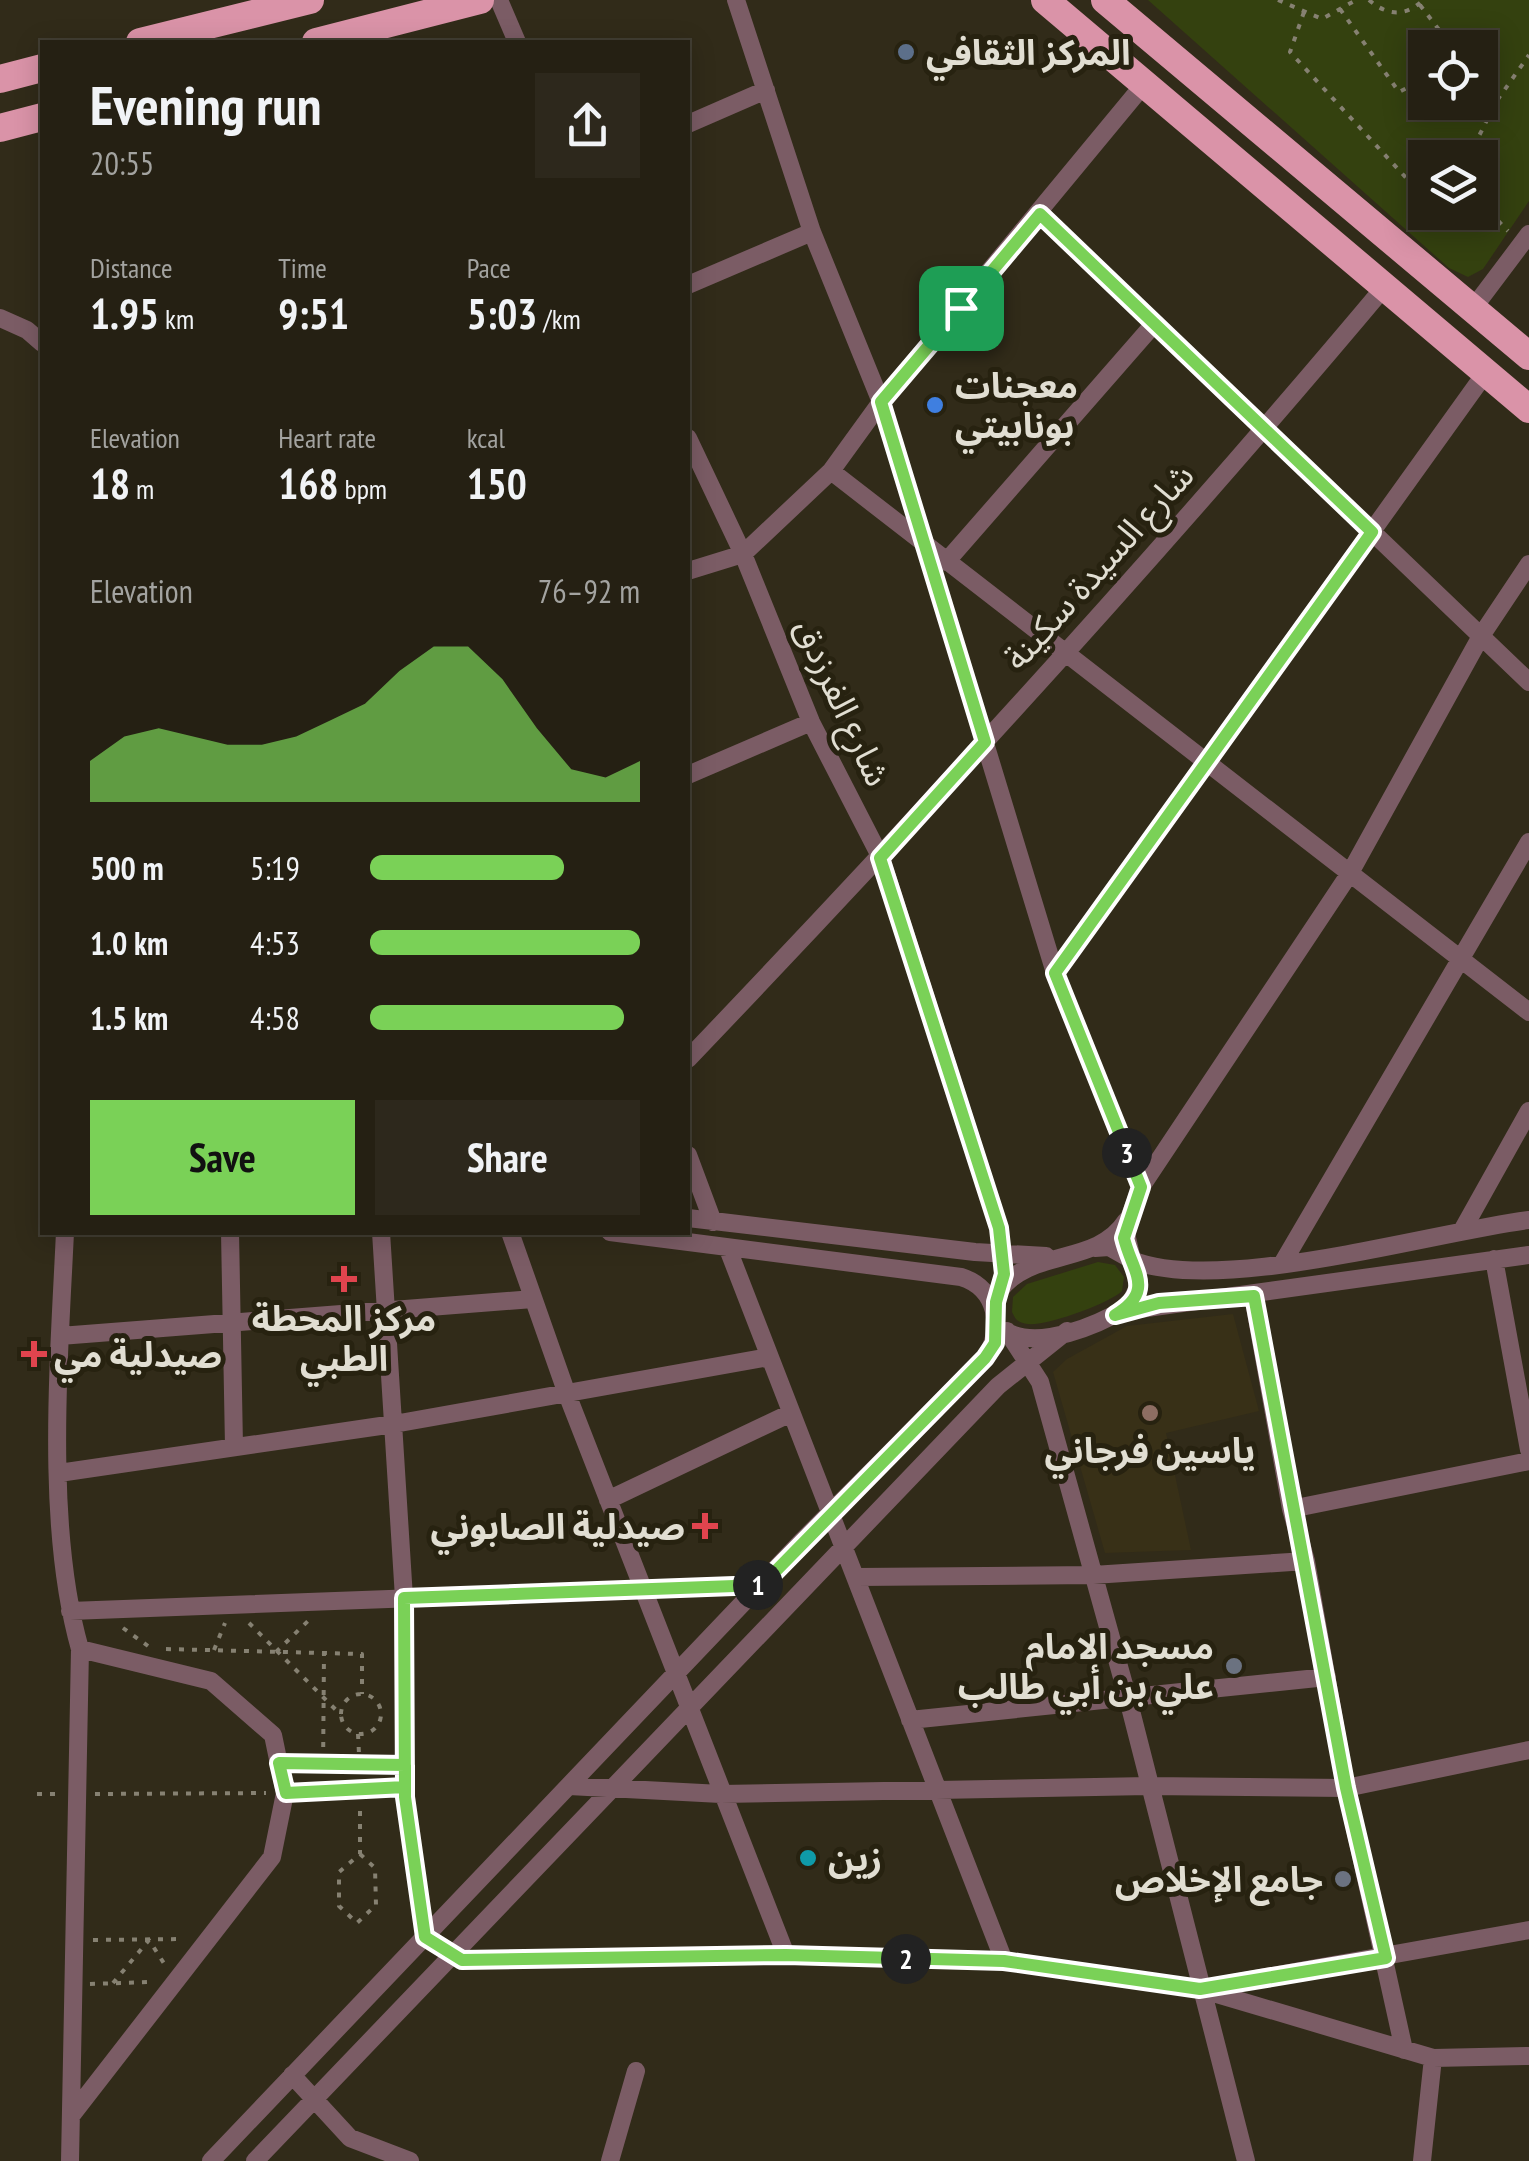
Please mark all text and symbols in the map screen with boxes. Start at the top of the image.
place label: المركز الثقافي [926,29,1131,81]
map controls [1408,30,1498,230]
button: locate [1408,30,1498,120]
marker: المركز الثقافي [895,41,917,63]
text: Evening run [90,69,322,140]
button: share [535,73,640,178]
button: layers [1408,140,1498,230]
text: 20:55 [90,142,154,184]
text: Distance [90,249,173,286]
text: Time [278,249,327,286]
text: Pace [467,249,511,286]
pin [919,266,1004,351]
icon: arrive [934,281,989,336]
text: 1.95 [90,286,159,341]
text: 9:51 [278,286,349,341]
text: 5:03 [467,286,537,341]
text: km [159,300,194,337]
text: /km [537,300,581,337]
place label: معجنات بونابيتي [955,362,1078,454]
marker: معجنات بونابيتي [924,394,946,416]
text: Elevation [90,419,180,456]
text: Heart rate [278,419,376,456]
text: kcal [467,419,505,456]
street label: شارع السيدة سكينة [993,453,1206,682]
text: 18 [90,456,130,511]
text: 168 [278,456,339,511]
text: 150 [467,456,527,511]
text: m [130,470,154,507]
text: bpm [339,470,387,507]
text: Elevation [90,570,193,612]
text: 76–92 m [538,570,640,612]
street label: شارع الفرزدق [781,611,902,795]
text: 500 m [90,847,164,889]
text: 5:19 [250,847,300,889]
text: 1.0 km [90,922,168,964]
text: 4:53 [250,922,300,964]
text: 1.5 km [90,997,168,1039]
text: 4:58 [250,997,300,1039]
button: Save [90,1100,355,1215]
button: Share [375,1100,640,1215]
pin: 3 [1102,1128,1152,1178]
text: 3 [1120,1134,1134,1171]
marker: مركز المحطة الطبي [331,1266,357,1292]
place label: مركز المحطة الطبي [252,1295,436,1387]
place label: صيدلية مي [54,1331,222,1383]
marker: صيدلية مي [23,1343,45,1365]
marker: ياسين فرجاني [1139,1402,1161,1424]
place label: ياسين فرجاني [1045,1427,1255,1479]
place label: صيدلية الصابوني [431,1503,685,1555]
marker: صيدلية الصابوني [694,1515,716,1537]
pin: 1 [733,1560,783,1610]
text: 1 [751,1566,765,1603]
place label: مسجد الامام علي بن أبي طالب [958,1623,1214,1715]
marker: مسجد الامام علي بن أبي طالب [1223,1655,1245,1677]
place label: زين [828,1835,882,1881]
marker: زين [797,1847,819,1869]
place label: جامع الإخلاص [1115,1856,1323,1906]
marker: جامع الإخلاص [1332,1868,1354,1890]
pin: 2 [881,1934,931,1984]
text: 2 [899,1940,913,1977]

